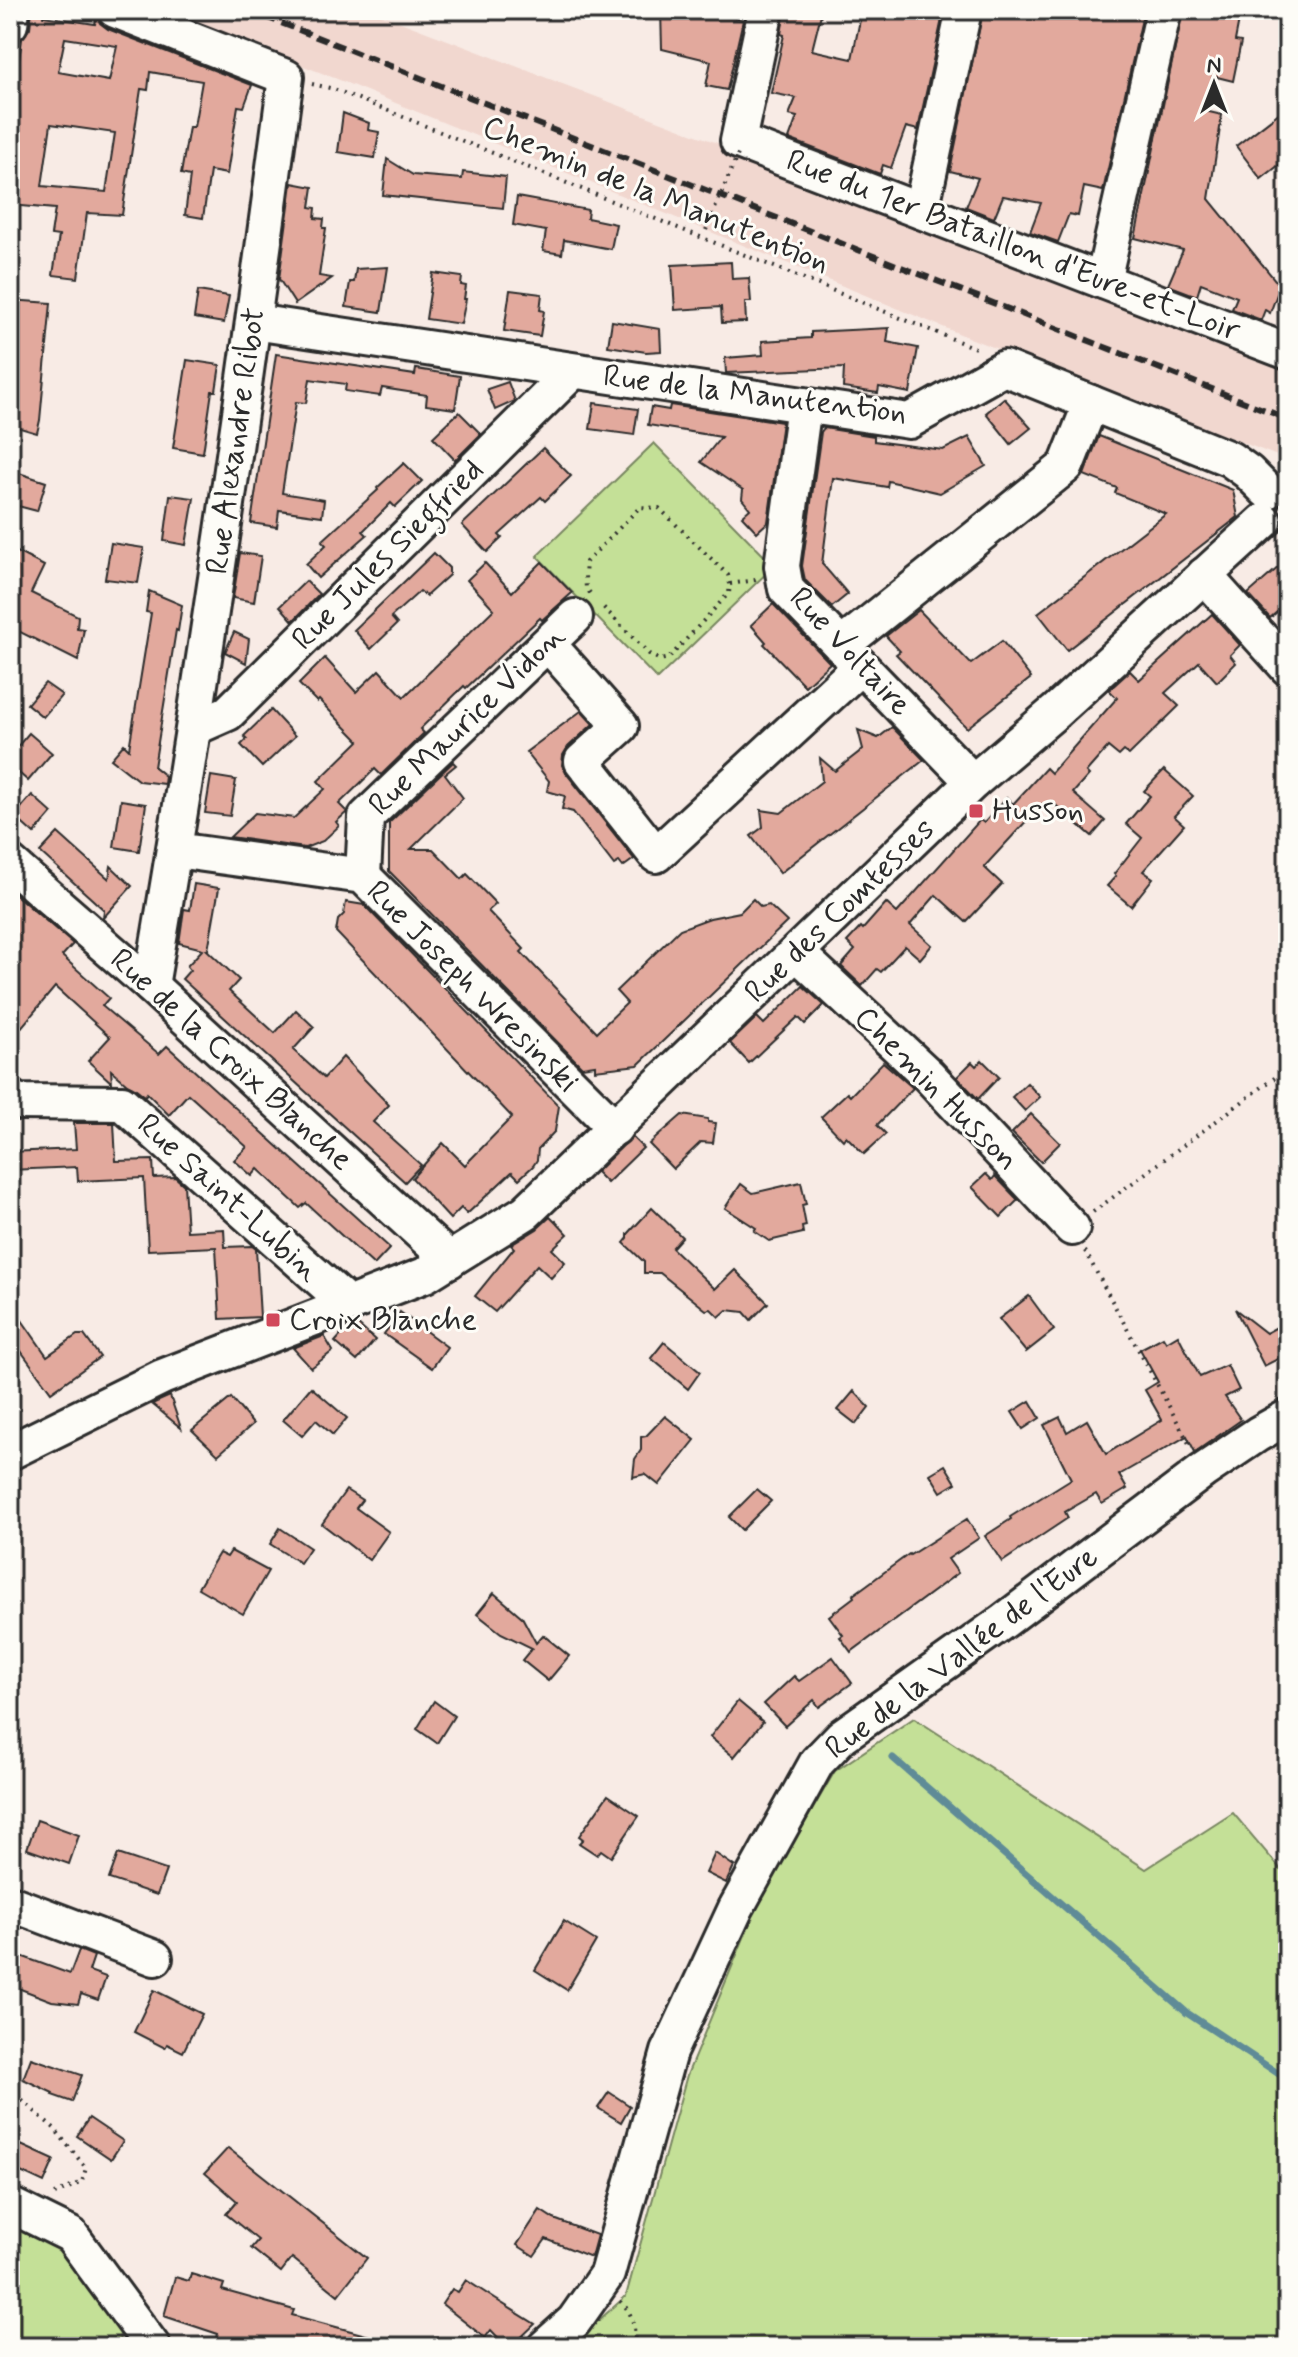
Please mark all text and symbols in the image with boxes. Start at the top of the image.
north arrow [1174,44,1254,124]
text: N [1207,52,1221,80]
street label: Chemin de la Manutention [476,106,836,284]
street label: Rue du 1er Bataillon d'Eure-et-Loir [780,140,1246,352]
street label: Rue Alexandre Ribot [196,305,276,577]
street label: Rue de la Manutention [601,356,909,434]
street label: Rue Jules Siegfried [283,450,495,662]
street label: Rue Voltaire [779,578,921,726]
street label: Rue Maurice Vidon [360,616,574,826]
place label: Husson [992,790,1084,832]
marker: Husson [967,802,985,820]
street label: Rue des Comtesses [736,809,944,1013]
street label: Rue Joseph Wresinski [357,872,587,1102]
street label: Rue de la Croix Blanche [101,940,361,1180]
street label: Chemin Husson [844,997,1028,1181]
street label: Rue Saint-Lubin [127,1105,329,1291]
place label: Croix Blanche [289,1299,477,1341]
marker: Croix Blanche [264,1311,282,1329]
street label: Rue de la Vallée de l'Eure [817,1536,1107,1770]

